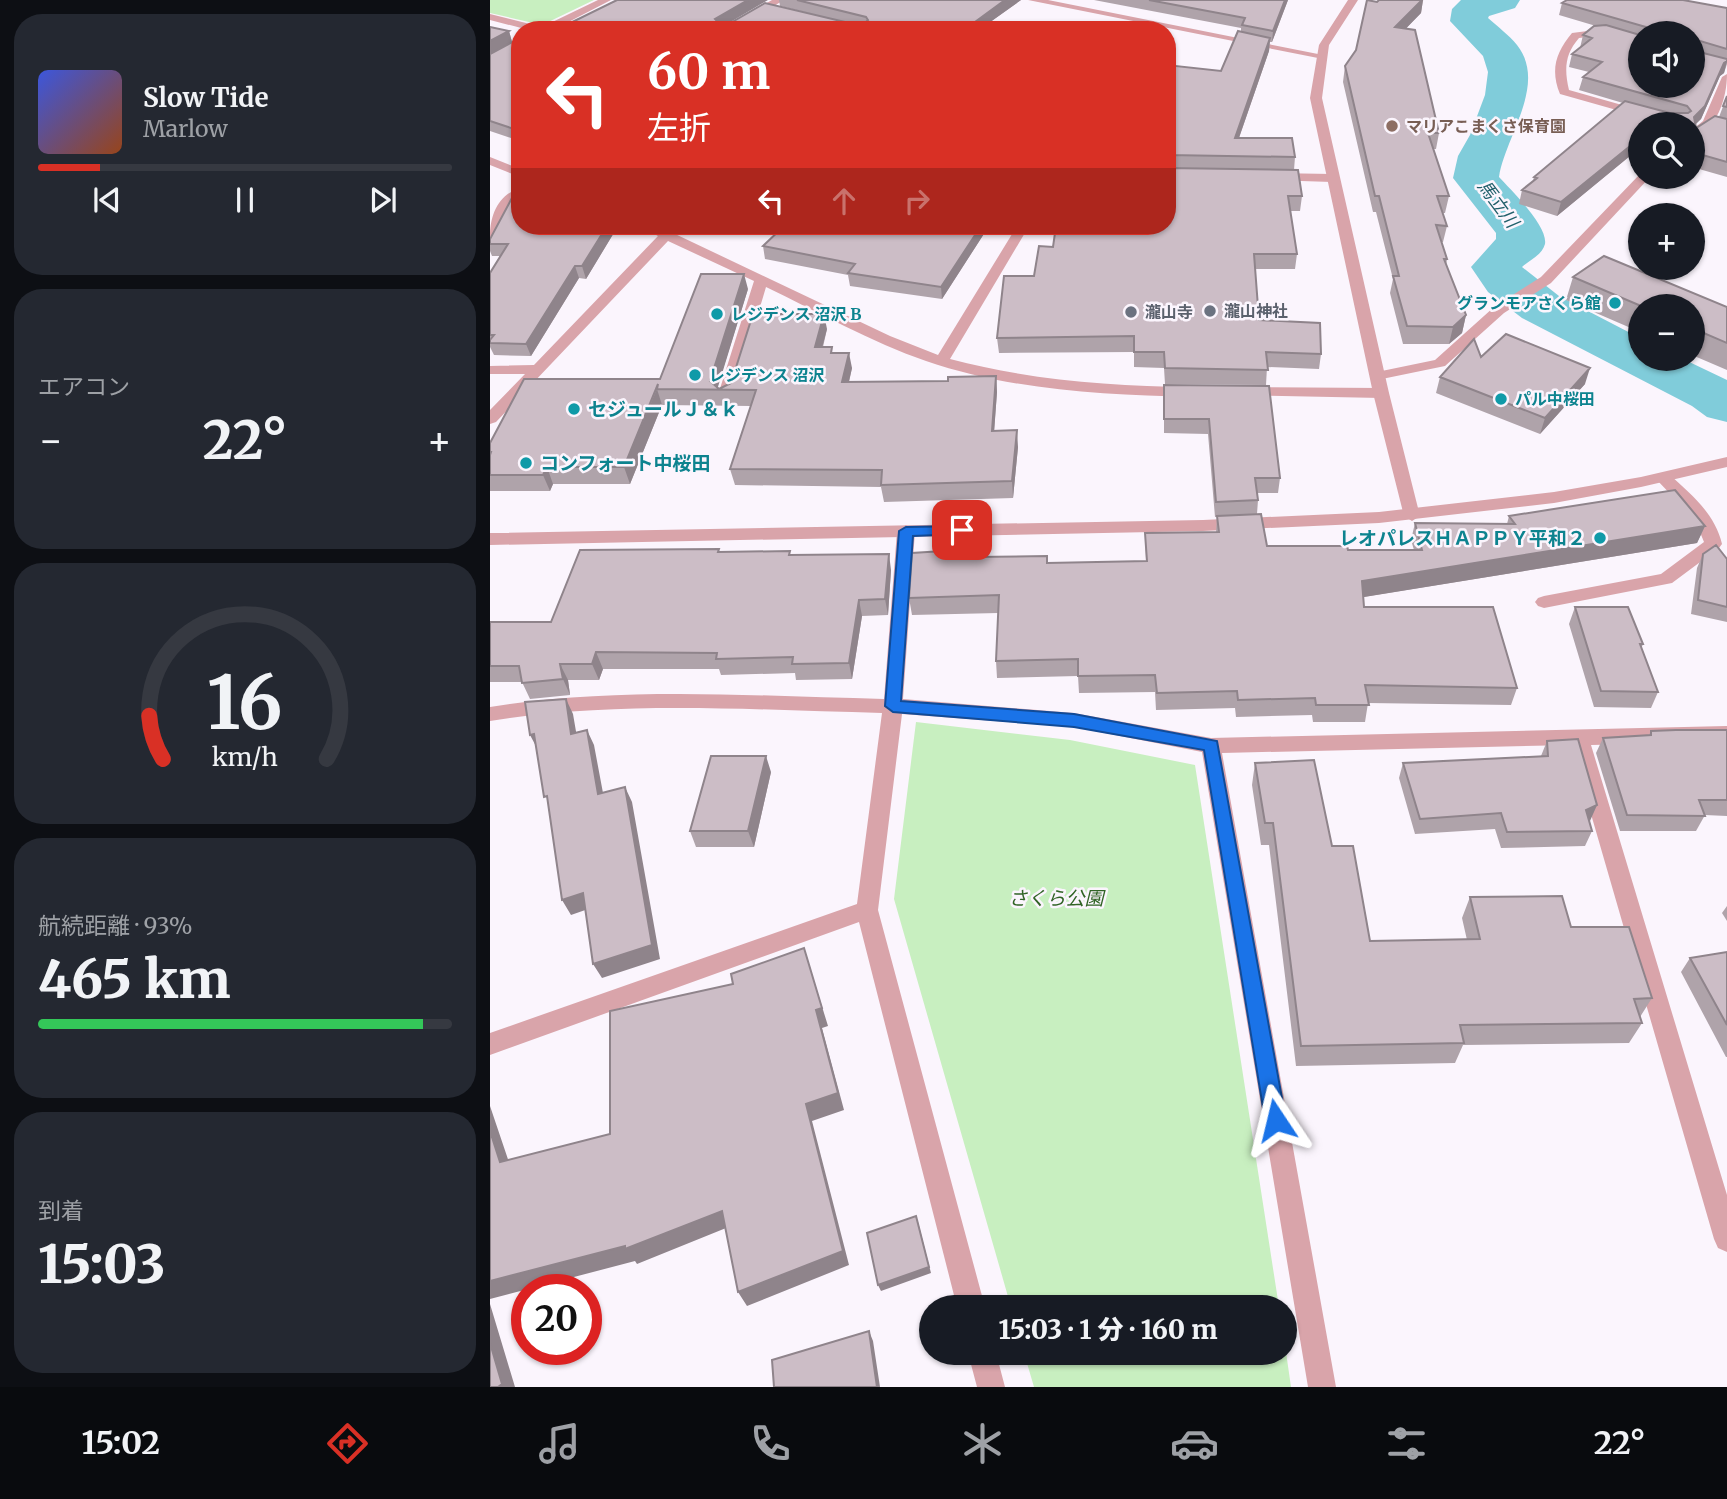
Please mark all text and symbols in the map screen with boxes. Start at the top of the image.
map controls [1628,21,1705,371]
button: sound [1628,21,1705,98]
text: 60 m [647,41,770,102]
icon: left [532,49,623,140]
text: Slow Tide [143,81,269,114]
text: 左折 [647,108,711,148]
button: search [1628,112,1705,189]
text: Marlow [143,114,228,143]
place label: マリアこまくさ保育園 [1406,116,1566,136]
marker: マリアこまくさ保育園 [1384,118,1400,134]
water label: 馬立川 [1473,175,1525,234]
icon: previous [88,181,126,219]
icon: pause [226,181,264,219]
icon: next [364,181,402,219]
icon: left [752,182,790,220]
icon: ahead [825,182,863,220]
icon: right [898,182,936,220]
button: + [1628,203,1705,280]
place label: グランモアさくら館 [1457,293,1601,313]
button: − [1628,294,1705,371]
marker: グランモアさくら館 [1607,295,1623,311]
place label: 瀧山神社 [1224,301,1288,321]
place label: 瀧山寺 [1145,302,1193,322]
marker: 瀧山神社 [1202,303,1218,319]
place label: レジデンス 沼沢 B [731,304,861,324]
marker: 瀧山寺 [1123,304,1139,320]
marker: レジデンス 沼沢 B [709,306,725,322]
place label: レジデンス 沼沢 [709,365,824,385]
marker: レジデンス 沼沢 [687,367,703,383]
text: エアコン [38,372,130,401]
place label: パル中桜田 [1515,389,1595,409]
marker: パル中桜田 [1493,391,1509,407]
place label: セジュールＪ＆ｋ [588,397,739,421]
marker: セジュールＪ＆ｋ [566,401,582,417]
text: 22° [203,408,287,473]
text: − [38,417,63,464]
text: + [427,417,452,464]
place label: コンフォート中桜田 [540,451,710,475]
marker: コンフォート中桜田 [518,455,534,471]
pin [932,500,992,560]
icon: arrive [943,511,981,549]
place label: レオパレスＨＡＰＰＹ平和２ [1339,526,1586,550]
marker: レオパレスＨＡＰＰＹ平和２ [1592,530,1608,546]
text: 16 [207,658,283,750]
text: km/h [212,741,278,773]
park label: さくら公園 [1008,886,1106,910]
text: 航続距離 · 93% [38,911,193,940]
text: 465 km [38,947,231,1012]
position arrow [1239,1083,1313,1157]
text: 到着 [38,1196,84,1225]
text: 15:03 [38,1232,165,1297]
speed limit sign: 20 [511,1274,602,1365]
text: 15:03 · 1 分 · 160 m [998,1313,1218,1346]
icon: directions [323,1419,372,1468]
icon: music [535,1419,584,1468]
icon: phone [746,1419,795,1468]
icon: climate [958,1419,1007,1468]
icon: car [1170,1419,1219,1468]
icon: filters [1382,1419,1431,1468]
text: 15:02 [81,1423,160,1463]
text: 22° [1594,1423,1646,1463]

